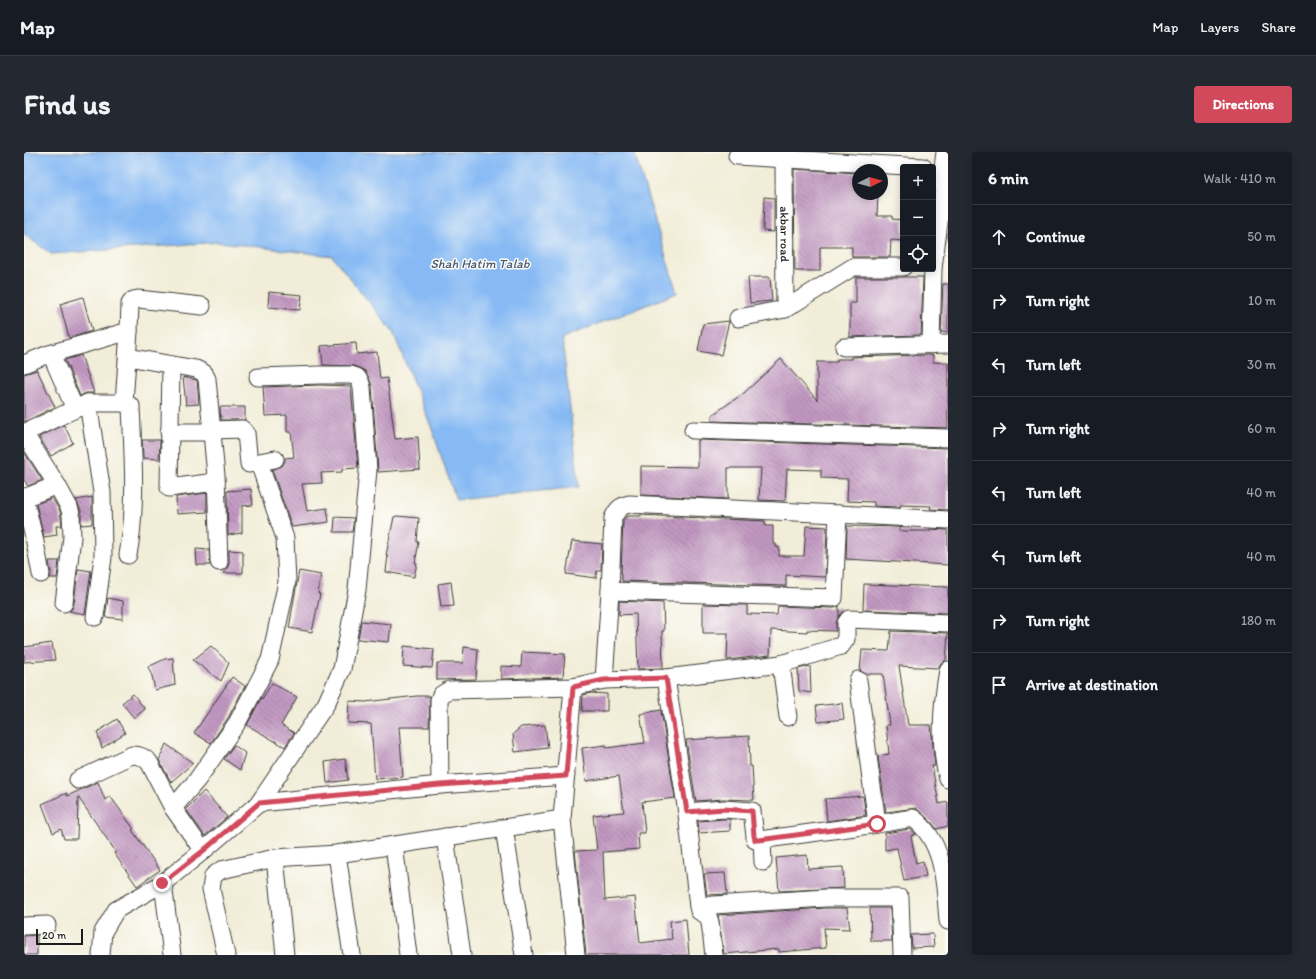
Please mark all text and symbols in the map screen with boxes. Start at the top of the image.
text: Map [20,16,55,39]
text: Map [1153,19,1178,36]
text: Layers [1200,19,1239,36]
text: Share [1261,19,1296,36]
button: Directions [1194,86,1292,123]
text: Find us [24,87,111,121]
north arrow [852,164,888,200]
map controls [900,164,936,272]
button: + [900,164,936,200]
text: 6 min [988,168,1029,188]
text: Walk · 410 m [1204,171,1276,186]
button: − [900,200,936,236]
street label: akbar road [777,206,792,262]
icon: ahead [988,226,1010,248]
text: Continue [1026,228,1085,246]
text: 50 m [1247,229,1276,244]
button: locate [900,236,936,272]
water label: Shah Hatim Talab [430,256,531,271]
icon: right [988,290,1010,312]
text: Turn right [1026,292,1090,310]
text: 10 m [1248,293,1276,308]
icon: left [988,354,1010,376]
text: Turn left [1026,356,1081,374]
text: 30 m [1247,357,1276,372]
icon: right [988,418,1010,440]
text: Turn right [1026,420,1090,438]
text: 60 m [1247,421,1276,436]
icon: left [988,482,1010,504]
text: Turn left [1026,484,1081,502]
text: 40 m [1246,485,1276,500]
icon: left [988,546,1010,568]
text: Turn left [1026,548,1081,566]
text: 40 m [1246,549,1276,564]
icon: right [988,610,1010,632]
text: Turn right [1026,612,1090,630]
text: 180 m [1241,613,1276,628]
icon: arrive [988,674,1010,696]
text: Arrive at destination [1026,676,1158,694]
route start [868,815,886,833]
route end [153,874,171,892]
scale bar [36,927,83,946]
text: 20 m [42,929,66,942]

